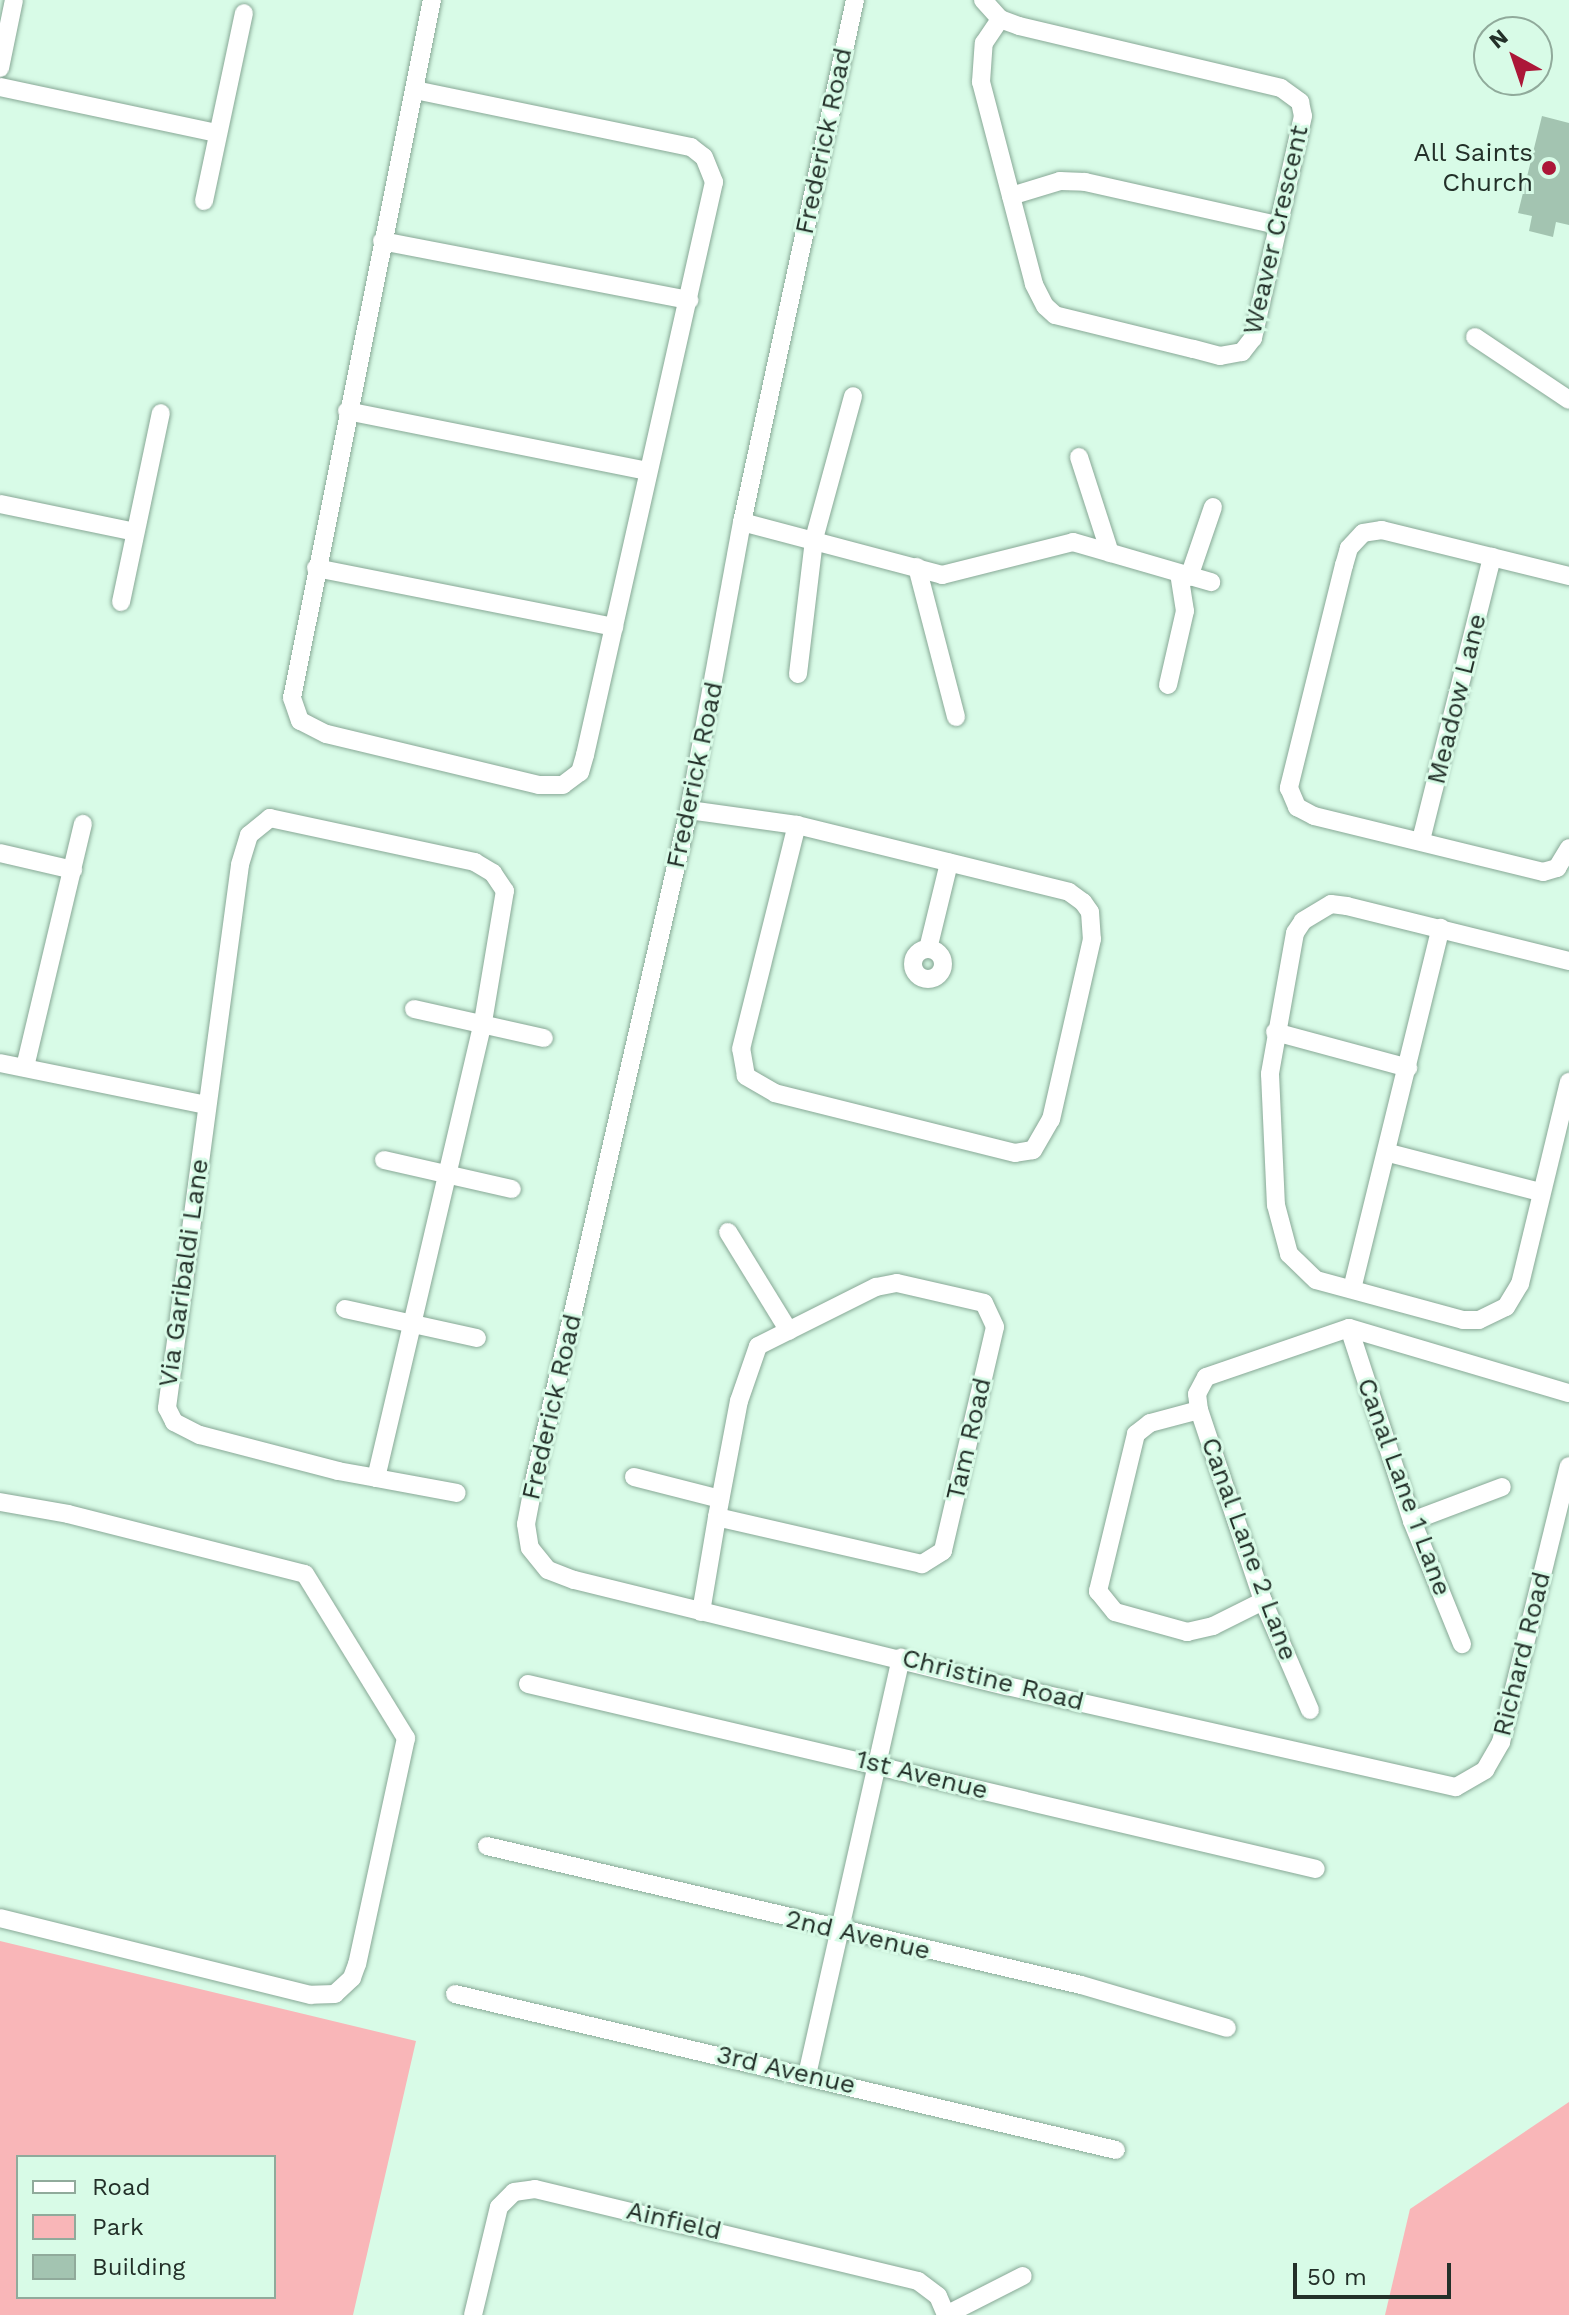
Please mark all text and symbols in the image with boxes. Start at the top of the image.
north arrow [1473,16,1553,96]
text: N [1484,24,1513,54]
street label: Frederick Road [789,45,859,237]
street label: Weaver Crescent [1237,122,1315,338]
place label: All Saints Church [1413,137,1533,198]
marker: All Saints Church [1540,159,1558,177]
street label: Meadow Lane [1421,610,1493,788]
street label: Frederick Road [660,679,730,871]
street label: Via Garibaldi Lane [152,1157,216,1389]
street label: Frederick Road [515,1311,589,1503]
street label: Canal Lane 1 Lane [1350,1373,1458,1601]
street label: Tam Road [940,1375,998,1503]
street label: Canal Lane 2 Lane [1194,1433,1304,1665]
street label: Richard Road [1487,1569,1557,1739]
street label: Christine Road [899,1642,1087,1718]
street label: 1st Avenue [852,1743,992,1807]
street label: 2nd Avenue [782,1903,934,1967]
street label: 3rd Avenue [713,2039,859,2101]
legend [16,2155,276,2299]
text: Road [92,2173,151,2201]
street label: Ainfield [624,2195,724,2247]
text: Park [92,2213,144,2241]
scale bar [1297,2247,1455,2297]
text: Building [92,2253,185,2281]
text: 50 m [1307,2263,1367,2291]

